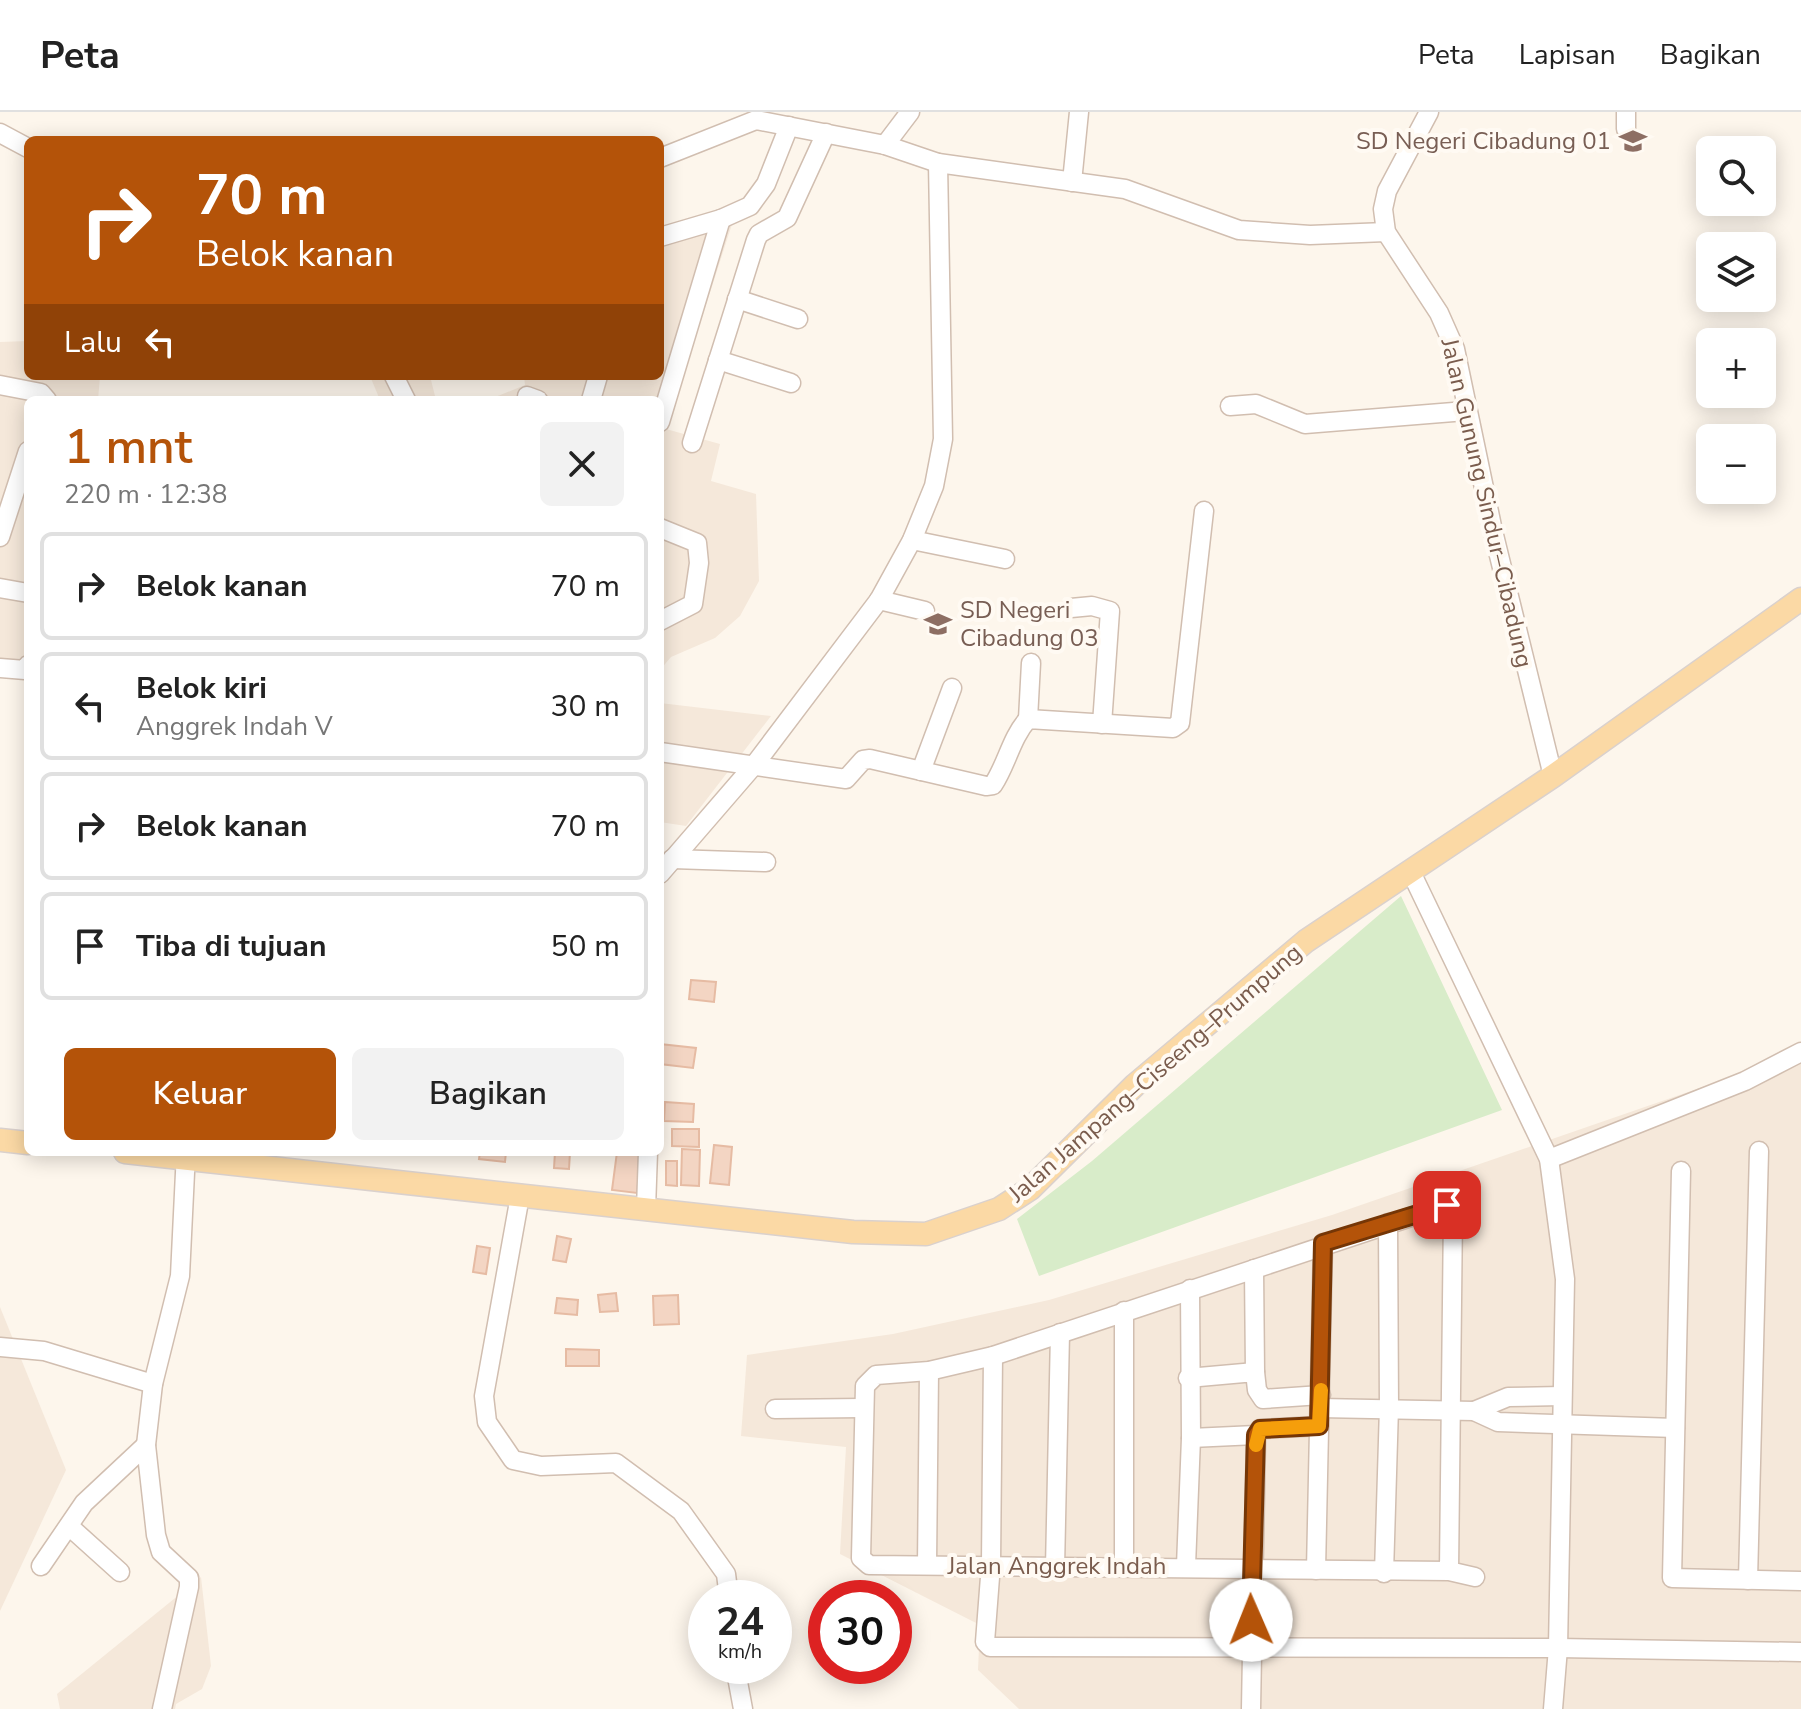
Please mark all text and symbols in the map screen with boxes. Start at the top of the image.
text: Peta [40,30,120,81]
text: Peta [1418,36,1475,74]
text: Lapisan [1519,36,1616,74]
text: Bagikan [1660,36,1761,74]
place label: SD Negeri Cibadung 01 [1356,125,1611,157]
school or university icon: SD Negeri Cibadung 01 [1618,126,1648,156]
map controls [1696,136,1776,504]
button: search [1696,136,1776,216]
text: 70 m [196,157,327,234]
icon: right [64,168,168,272]
text: Belok kanan [196,230,394,279]
button: layers [1696,232,1776,312]
icon: left [138,320,182,364]
text: Lalu [64,322,122,363]
button: + [1696,328,1776,408]
street label: Jalan Gunung Sindur–Cibadung [1433,334,1540,671]
text: 1 mnt [64,414,192,480]
button: close [540,422,624,506]
button: − [1696,424,1776,504]
text: 220 m · 12:38 [64,477,227,512]
icon: right [68,564,112,608]
text: Belok kanan [136,566,308,607]
text: 70 m [551,566,620,607]
place label: SD Negeri Cibadung 03 [960,594,1099,654]
school or university icon: SD Negeri Cibadung 03 [923,609,953,639]
text: Belok kiri [136,668,267,709]
icon: left [68,684,112,728]
text: 30 m [551,686,620,727]
text: Anggrek Indah V [136,709,333,744]
icon: right [68,804,112,848]
text: Belok kanan [136,806,308,847]
text: 70 m [551,806,620,847]
icon: arrive [68,924,112,968]
text: Tiba di tujuan [136,926,327,967]
text: 50 m [551,926,620,967]
street label: Jalan Jampang–Ciseeng–Prumpung [1001,937,1308,1210]
button: Keluar [64,1048,336,1140]
button: Bagikan [352,1048,624,1140]
pin [1413,1171,1481,1239]
icon: arrive [1425,1183,1469,1227]
street label: Jalan Anggrek Indah [947,1550,1166,1582]
position arrow [1209,1578,1293,1662]
speed limit sign: 30 [808,1580,912,1684]
text: 24 [716,1595,764,1649]
text: km/h [718,1638,762,1665]

